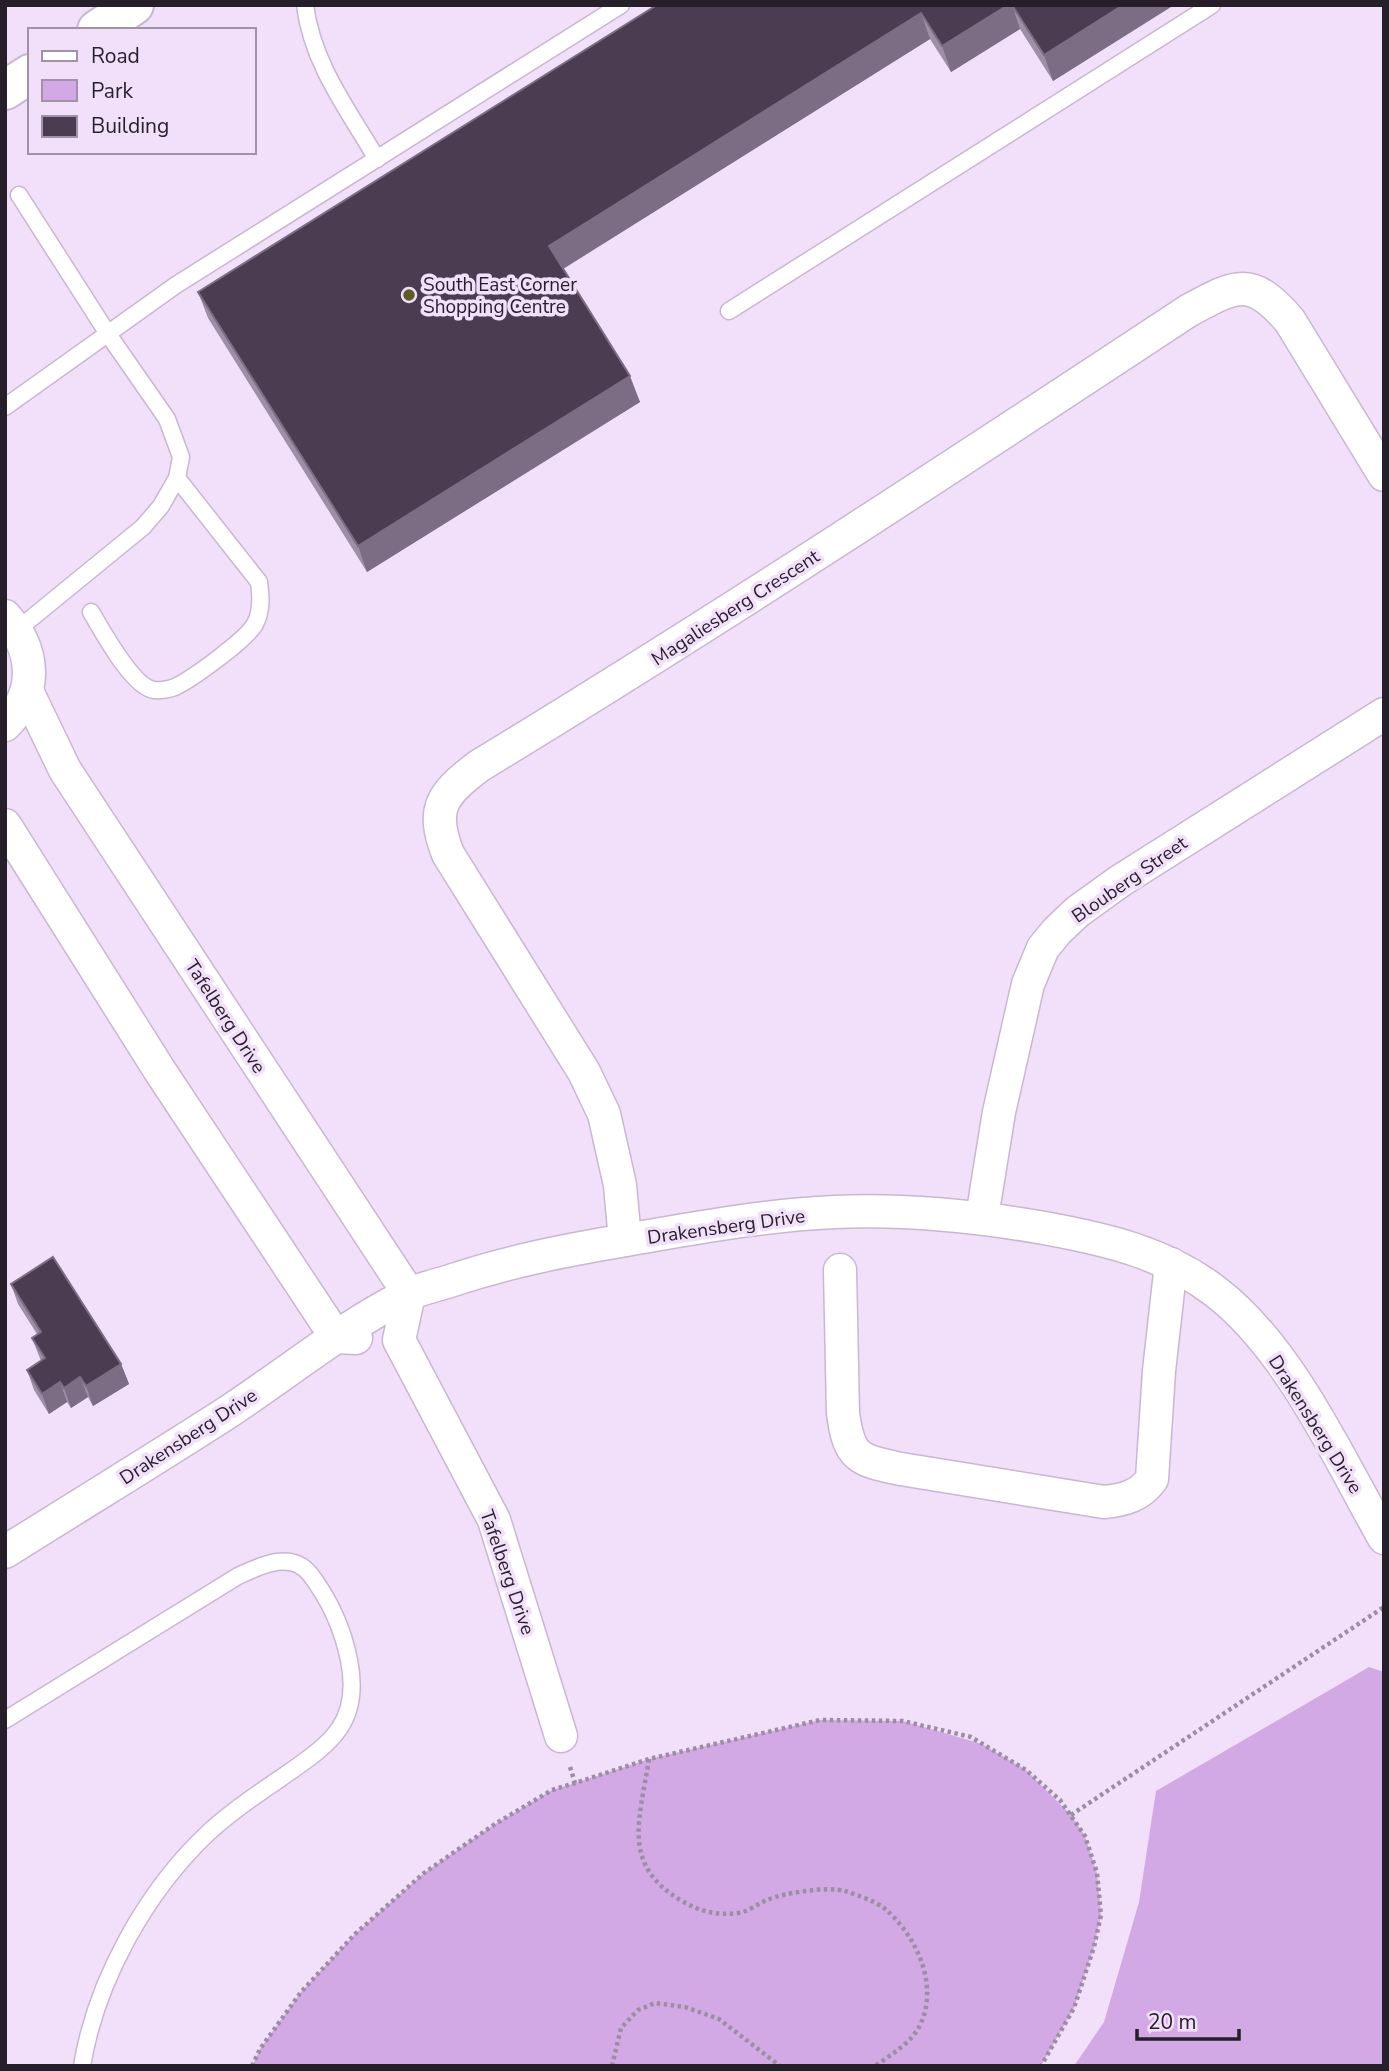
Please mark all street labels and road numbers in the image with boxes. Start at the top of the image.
street label: Magaliesberg Crescent [646,543,825,672]
street label: Blouberg Street [1067,830,1193,929]
street label: Tafelberg Drive [179,955,272,1078]
street label: Drakensberg Drive [646,1203,807,1251]
street label: Drakensberg Drive [1262,1350,1368,1499]
street label: Drakensberg Drive [115,1383,262,1491]
street label: Tafelberg Drive [473,1506,541,1638]

